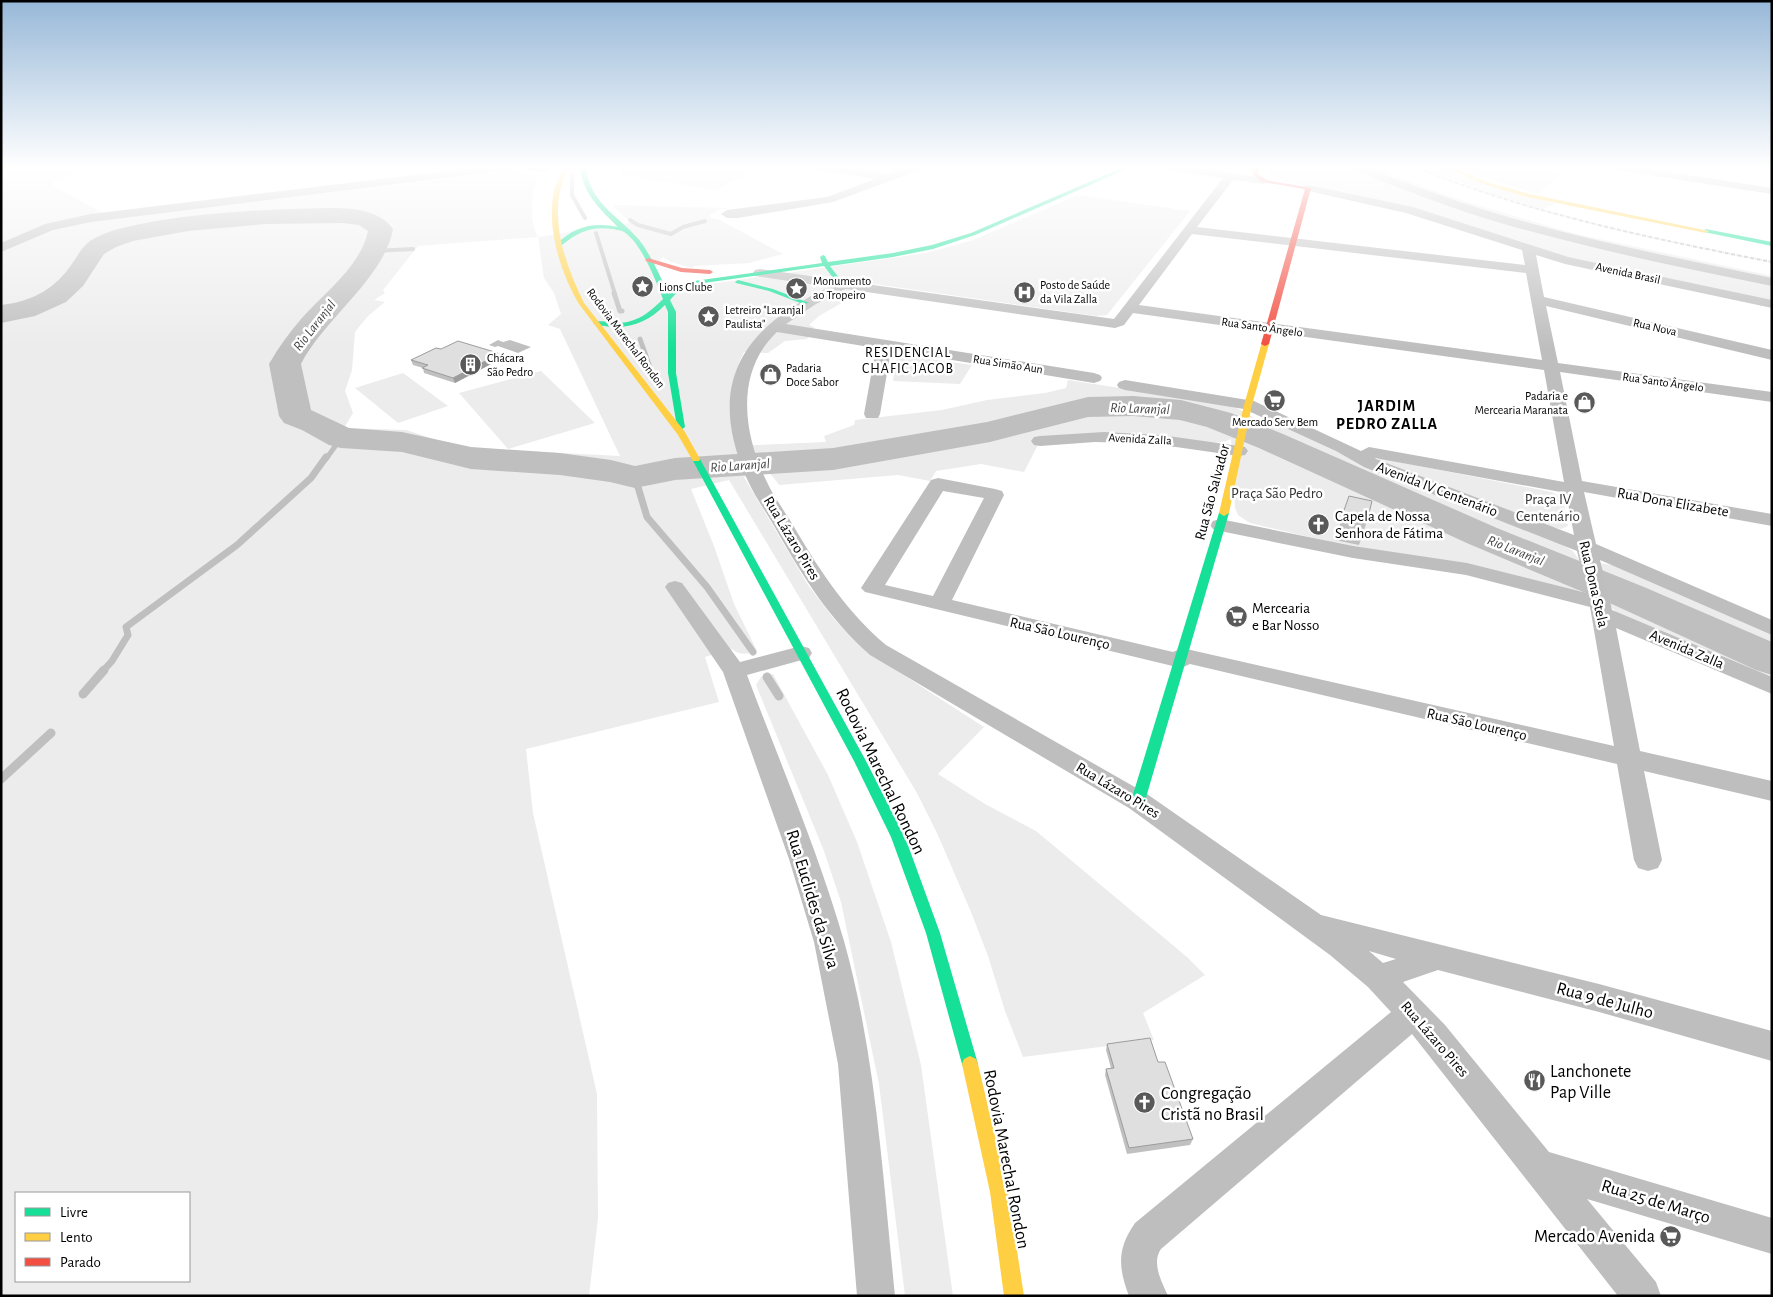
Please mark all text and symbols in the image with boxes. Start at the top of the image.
street label: Avenida Brasil [1595,260,1661,286]
place icon: Lions Clube [631,275,655,299]
place label: Monumento ao Tropeiro [813,275,871,301]
place icon: Monumento ao Tropeiro [785,276,809,300]
place label: Posto de Saúde da Vila Zalla [1040,279,1110,305]
hospital icon: Posto de Saúde da Vila Zalla [1012,280,1036,304]
place label: Lions Clube [659,281,712,293]
street label: Rodovia Marechal Rondon [585,286,667,390]
water label: Rio Laranjal [291,297,339,354]
place label: Letreiro "Laranjal Paulista" [725,304,804,330]
place icon: Letreiro "Laranjal Paulista" [697,305,721,329]
street label: Rua Santo Ângelo [1221,314,1304,339]
street label: Rua Nova [1632,316,1678,338]
district label: RESIDENCIAL CHAFIC JACOB [862,346,954,376]
place label: Chácara São Pedro [487,352,533,378]
building icon: Chácara São Pedro [459,353,483,377]
street label: Rua Simão Aun [972,353,1044,375]
place label: Padaria Doce Sabor [786,362,839,388]
shop icon: Padaria Doce Sabor [758,363,782,387]
street label: Rua Santo Ângelo [1622,369,1705,394]
supermarket icon: Mercado Serv Bem [1263,389,1287,413]
place label: Padaria e Mercearia Maranata [1474,390,1568,416]
shop icon: Padaria e Mercearia Maranata [1572,391,1596,415]
district label: JARDIM PEDRO ZALLA [1336,398,1438,432]
water label: Rio Laranjal [1110,401,1171,417]
place label: Mercado Serv Bem [1232,416,1318,428]
street label: Avenida Zalla [1108,431,1172,447]
street label: Rua São Salvador [1192,442,1233,542]
water label: Rio Laranjal [710,457,771,475]
street label: Avenida IV Centenário [1374,459,1500,520]
street label: Rua Dona Elizabete [1616,485,1730,520]
park label: Praça São Pedro [1231,486,1323,501]
park label: Praça IV Centenário [1516,492,1580,524]
street label: Rua Lázaro Pires [761,494,822,583]
place label: Capela de Nossa Senhora de Fátima [1335,509,1443,541]
church icon: Capela de Nossa Senhora de Fátima [1307,513,1331,537]
water label: Rio Laranjal [1485,533,1547,569]
street label: Rua Dona Stela [1576,539,1611,629]
place label: Mercearia e Bar Nosso [1252,601,1319,633]
supermarket icon: Mercearia e Bar Nosso [1224,605,1248,629]
street label: Rua São Lourenço [1008,615,1111,652]
street label: Avenida Zalla [1647,627,1726,672]
street label: Rodovia Marechal Rondon [832,686,928,857]
street label: Rua São Lourenço [1425,706,1528,743]
street label: Rua Lázaro Pires [1073,760,1162,821]
street label: Rua Euclides da Silva [782,828,842,971]
street label: Rua 9 de Julho [1554,979,1655,1023]
street label: Rua Lázaro Pires [1398,999,1471,1080]
place label: Lanchonete Pap Ville [1550,1063,1631,1102]
street label: Rodovia Marechal Rondon [980,1068,1032,1250]
restaurant icon: Lanchonete Pap Ville [1522,1069,1546,1093]
place label: Congregação Cristã no Brasil [1161,1085,1264,1124]
church icon: Congregação Cristã no Brasil [1133,1091,1157,1115]
street label: Rua 25 de Março [1599,1177,1713,1227]
legend [15,1192,190,1282]
text: Livre [60,1205,88,1220]
supermarket icon: Mercado Avenida [1659,1224,1683,1248]
place label: Mercado Avenida [1534,1228,1655,1246]
text: Lento [60,1230,93,1245]
text: Parado [60,1255,101,1270]

